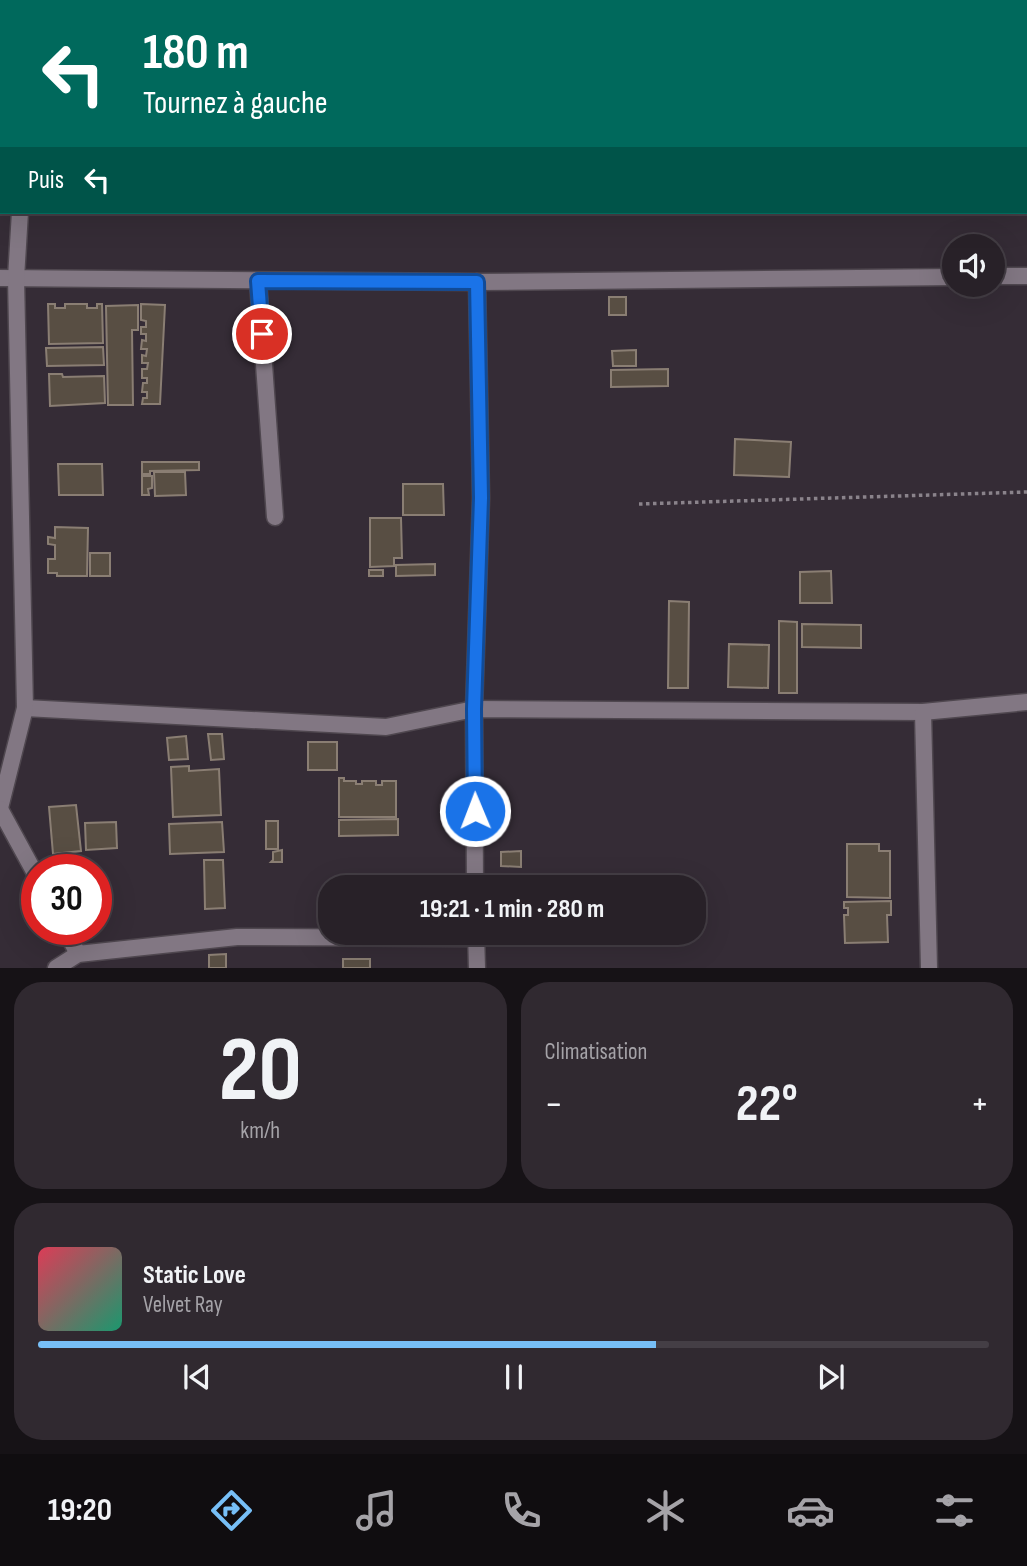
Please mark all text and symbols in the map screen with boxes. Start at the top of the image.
text: 180 m [143,24,249,83]
icon: left [28,28,119,119]
text: Tournez à gauche [143,84,328,123]
icon: left [78,161,116,199]
text: Puis [28,165,64,196]
map controls [942,234,1005,297]
button: sound [942,234,1005,297]
pin [232,304,292,364]
icon: arrive [243,315,281,353]
position arrow [438,774,512,848]
speed limit sign: 30 [21,854,112,945]
text: 19:21 · 1 min · 280 m [420,894,604,925]
text: 20 [219,1017,302,1126]
text: Climatisation [545,1038,647,1066]
text: 22° [736,1073,798,1136]
text: − [545,1082,563,1127]
text: + [970,1082,989,1127]
text: km/h [240,1117,280,1145]
text: Static Love [143,1260,246,1291]
text: Velvet Ray [143,1291,223,1319]
icon: previous [178,1358,216,1396]
icon: pause [495,1358,533,1396]
icon: next [812,1358,850,1396]
icon: directions [207,1486,256,1535]
icon: music [352,1486,401,1535]
icon: phone [497,1486,546,1535]
icon: climate [641,1486,690,1535]
icon: car [786,1486,835,1535]
icon: filters [930,1486,979,1535]
text: 19:20 [48,1491,112,1530]

